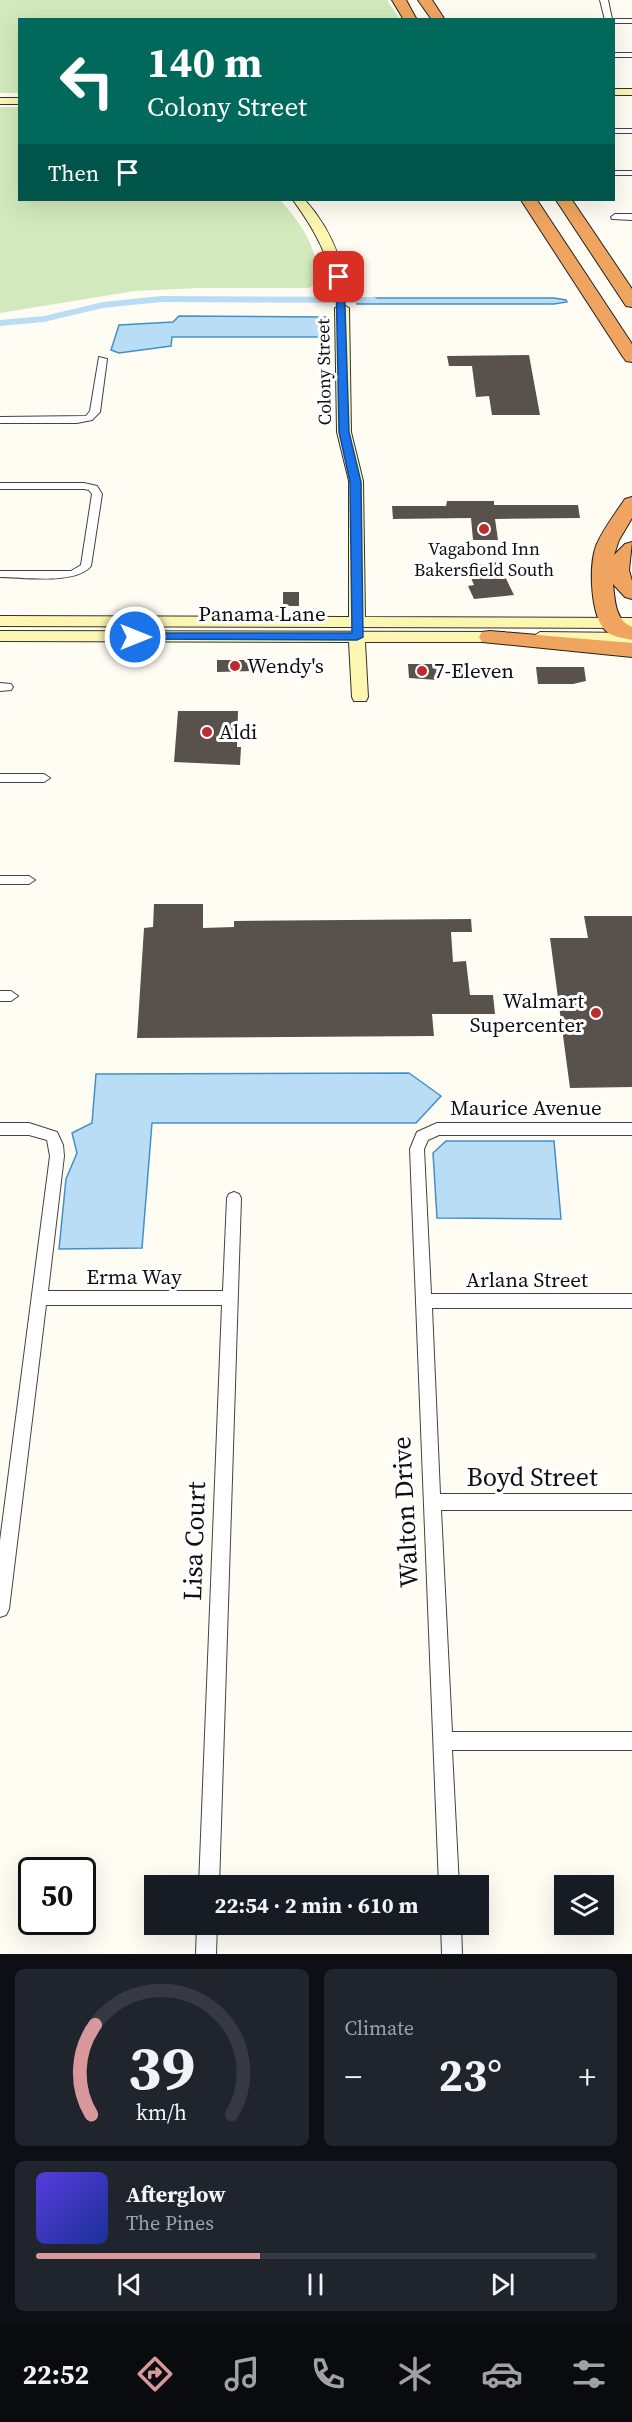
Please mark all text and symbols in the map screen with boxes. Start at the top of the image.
text: 140 m [147,33,262,91]
icon: left [48,42,126,120]
text: Colony Street [147,88,307,125]
icon: arrive [111,156,144,189]
text: Then [48,158,99,188]
pin [313,251,364,302]
icon: arrive [322,260,355,293]
street label: Colony Street [310,318,337,426]
marker: Vagabond Inn Bakersfield South [477,522,491,536]
place label: Vagabond Inn Bakersfield South [414,536,554,582]
street label: Panama Lane [198,599,326,628]
position arrow [103,605,167,669]
place label: Wendy's [247,651,324,680]
place label: 7-Eleven [434,656,514,685]
marker: Wendy's [228,659,242,673]
marker: 7-Eleven [415,664,429,678]
place label: Aldi [219,717,257,746]
marker: Aldi [200,725,214,739]
place label: Walmart Supercenter [470,986,584,1039]
marker: Walmart Supercenter [589,1006,603,1020]
street label: Maurice Avenue [450,1093,602,1122]
street label: Erma Way [86,1262,182,1291]
street label: Arlana Street [466,1265,588,1294]
street label: Walton Drive [383,1435,427,1589]
street label: Boyd Street [466,1459,598,1495]
street label: Lisa Court [174,1480,214,1601]
speed limit sign: 50 [18,1857,96,1935]
map controls [554,1875,614,1935]
button: layers [554,1875,614,1935]
text: 22:54 · 2 min · 610 m [215,1890,418,1920]
text: Climate [345,2014,414,2042]
text: 39 [128,2024,196,2110]
text: 23° [438,2044,502,2106]
text: − [345,2054,362,2099]
text: + [578,2054,596,2099]
text: km/h [136,2098,187,2127]
text: Afterglow [126,2179,226,2209]
text: The Pines [126,2209,214,2237]
icon: previous [113,2268,146,2301]
icon: pause [299,2268,332,2301]
icon: next [486,2268,519,2301]
icon: directions [134,2353,176,2395]
icon: music [221,2353,263,2395]
icon: phone [307,2353,349,2395]
icon: climate [394,2353,436,2395]
icon: car [481,2353,523,2395]
icon: filters [568,2353,610,2395]
text: 22:52 [22,2356,89,2393]

